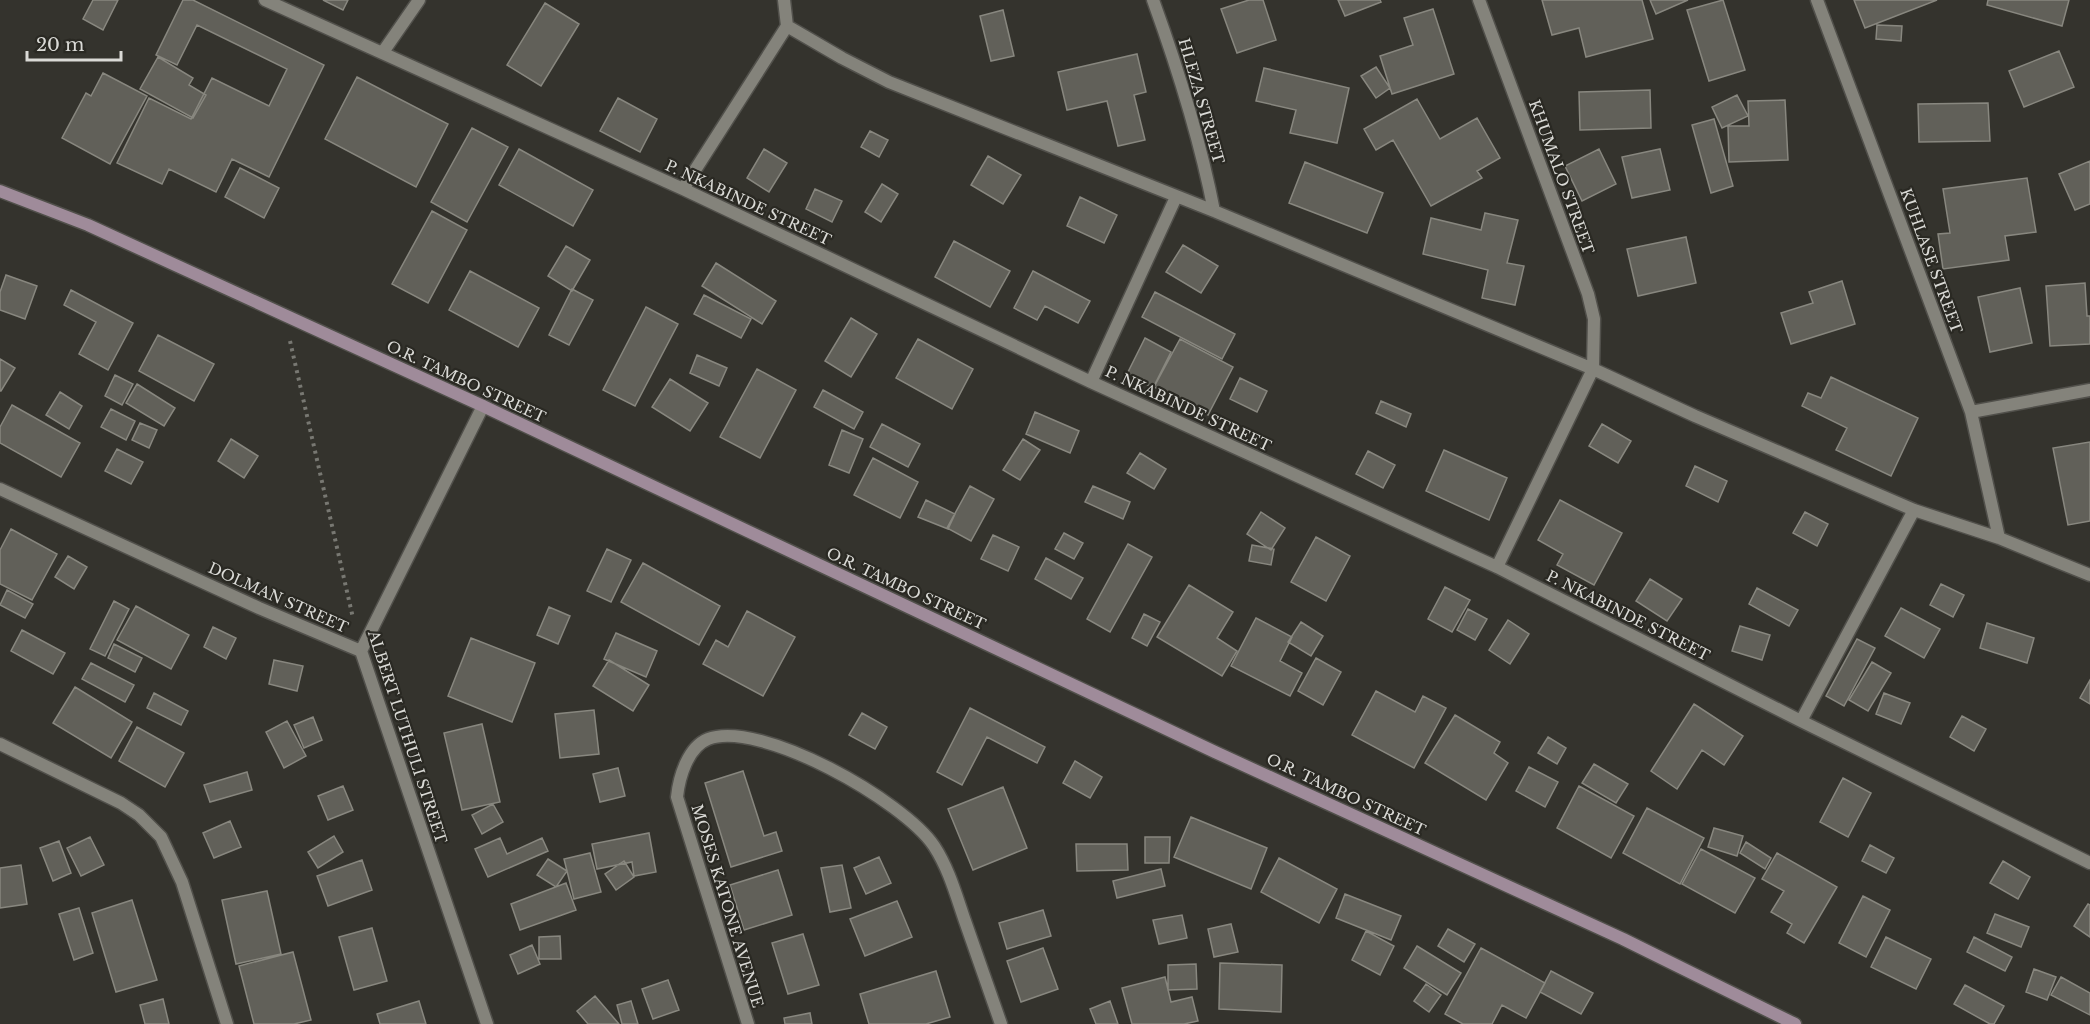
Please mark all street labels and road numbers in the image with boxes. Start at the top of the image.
street label: HLEZA STREET [1174,36,1228,166]
street label: KHUMALO STREET [1525,97,1598,257]
street label: P. NKABINDE STREET [662,156,834,249]
street label: KUHLASE STREET [1896,186,1967,336]
street label: O.R. TAMBO STREET [384,336,549,427]
street label: P. NKABINDE STREET [1102,362,1274,455]
street label: O.R. TAMBO STREET [824,543,989,634]
street label: DOLMAN STREET [205,558,351,637]
street label: P. NKABINDE STREET [1543,566,1713,665]
street label: ALBERT LUTHULI STREET [364,627,451,846]
street label: O.R. TAMBO STREET [1264,749,1429,840]
street label: MOSES KATONE AVENUE [687,802,768,1010]

